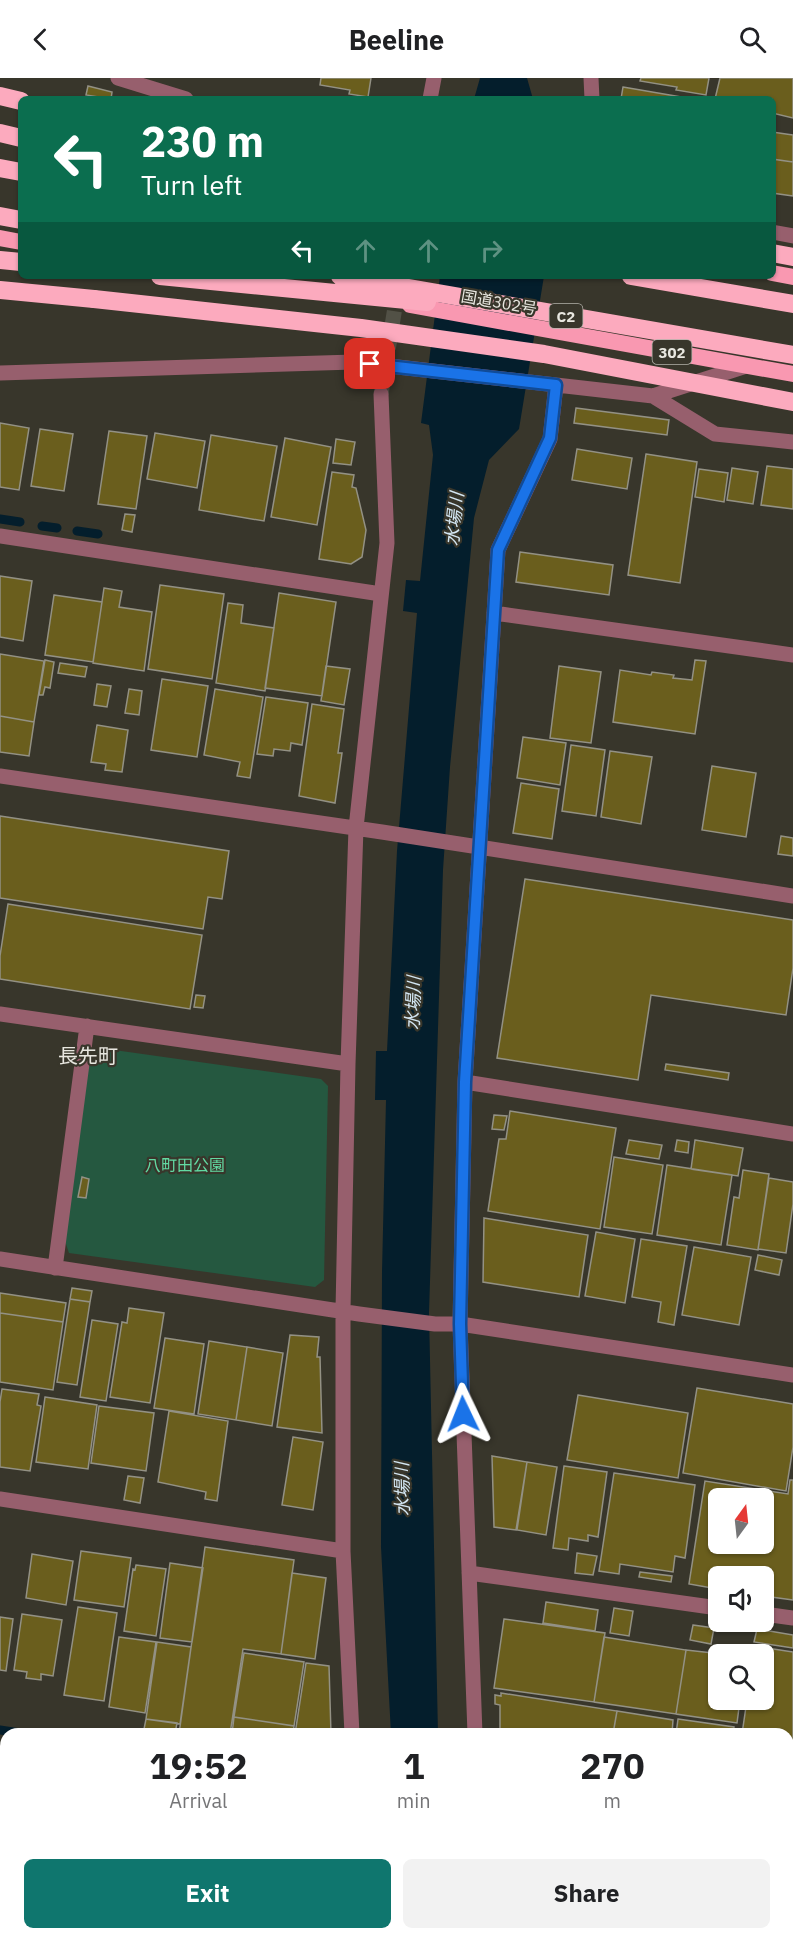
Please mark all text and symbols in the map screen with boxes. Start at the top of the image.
text: Beeline [349,22,444,57]
icon: back [24,23,57,56]
icon: search [736,23,769,56]
text: 230 m [141,114,264,169]
icon: left [42,120,120,198]
text: Turn left [141,167,242,202]
icon: left [286,234,319,267]
icon: ahead [349,234,382,267]
icon: ahead [412,234,445,267]
icon: right [475,234,508,267]
street label: 国道302号 [459,285,539,319]
road number: C2 [550,304,582,328]
pin [344,338,395,389]
road number: 302 [652,340,692,364]
icon: arrive [353,347,386,380]
water label: 水場川 [440,489,468,547]
water label: 水場川 [401,974,426,1030]
district label: 長先町 [58,1042,118,1069]
park label: 八町田公園 [145,1155,225,1175]
position arrow [431,1382,495,1446]
water label: 水場川 [390,1460,414,1516]
north arrow [708,1488,774,1554]
map controls [708,1488,774,1710]
button: sound [708,1566,774,1632]
button: search [708,1644,774,1710]
text: 19:52 [149,1742,248,1789]
text: 1 [403,1742,425,1789]
text: 270 [580,1742,645,1789]
text: Arrival [169,1787,228,1814]
text: min [397,1787,431,1814]
text: m [604,1787,621,1814]
button: Exit [24,1859,391,1928]
button: Share [403,1859,770,1928]

